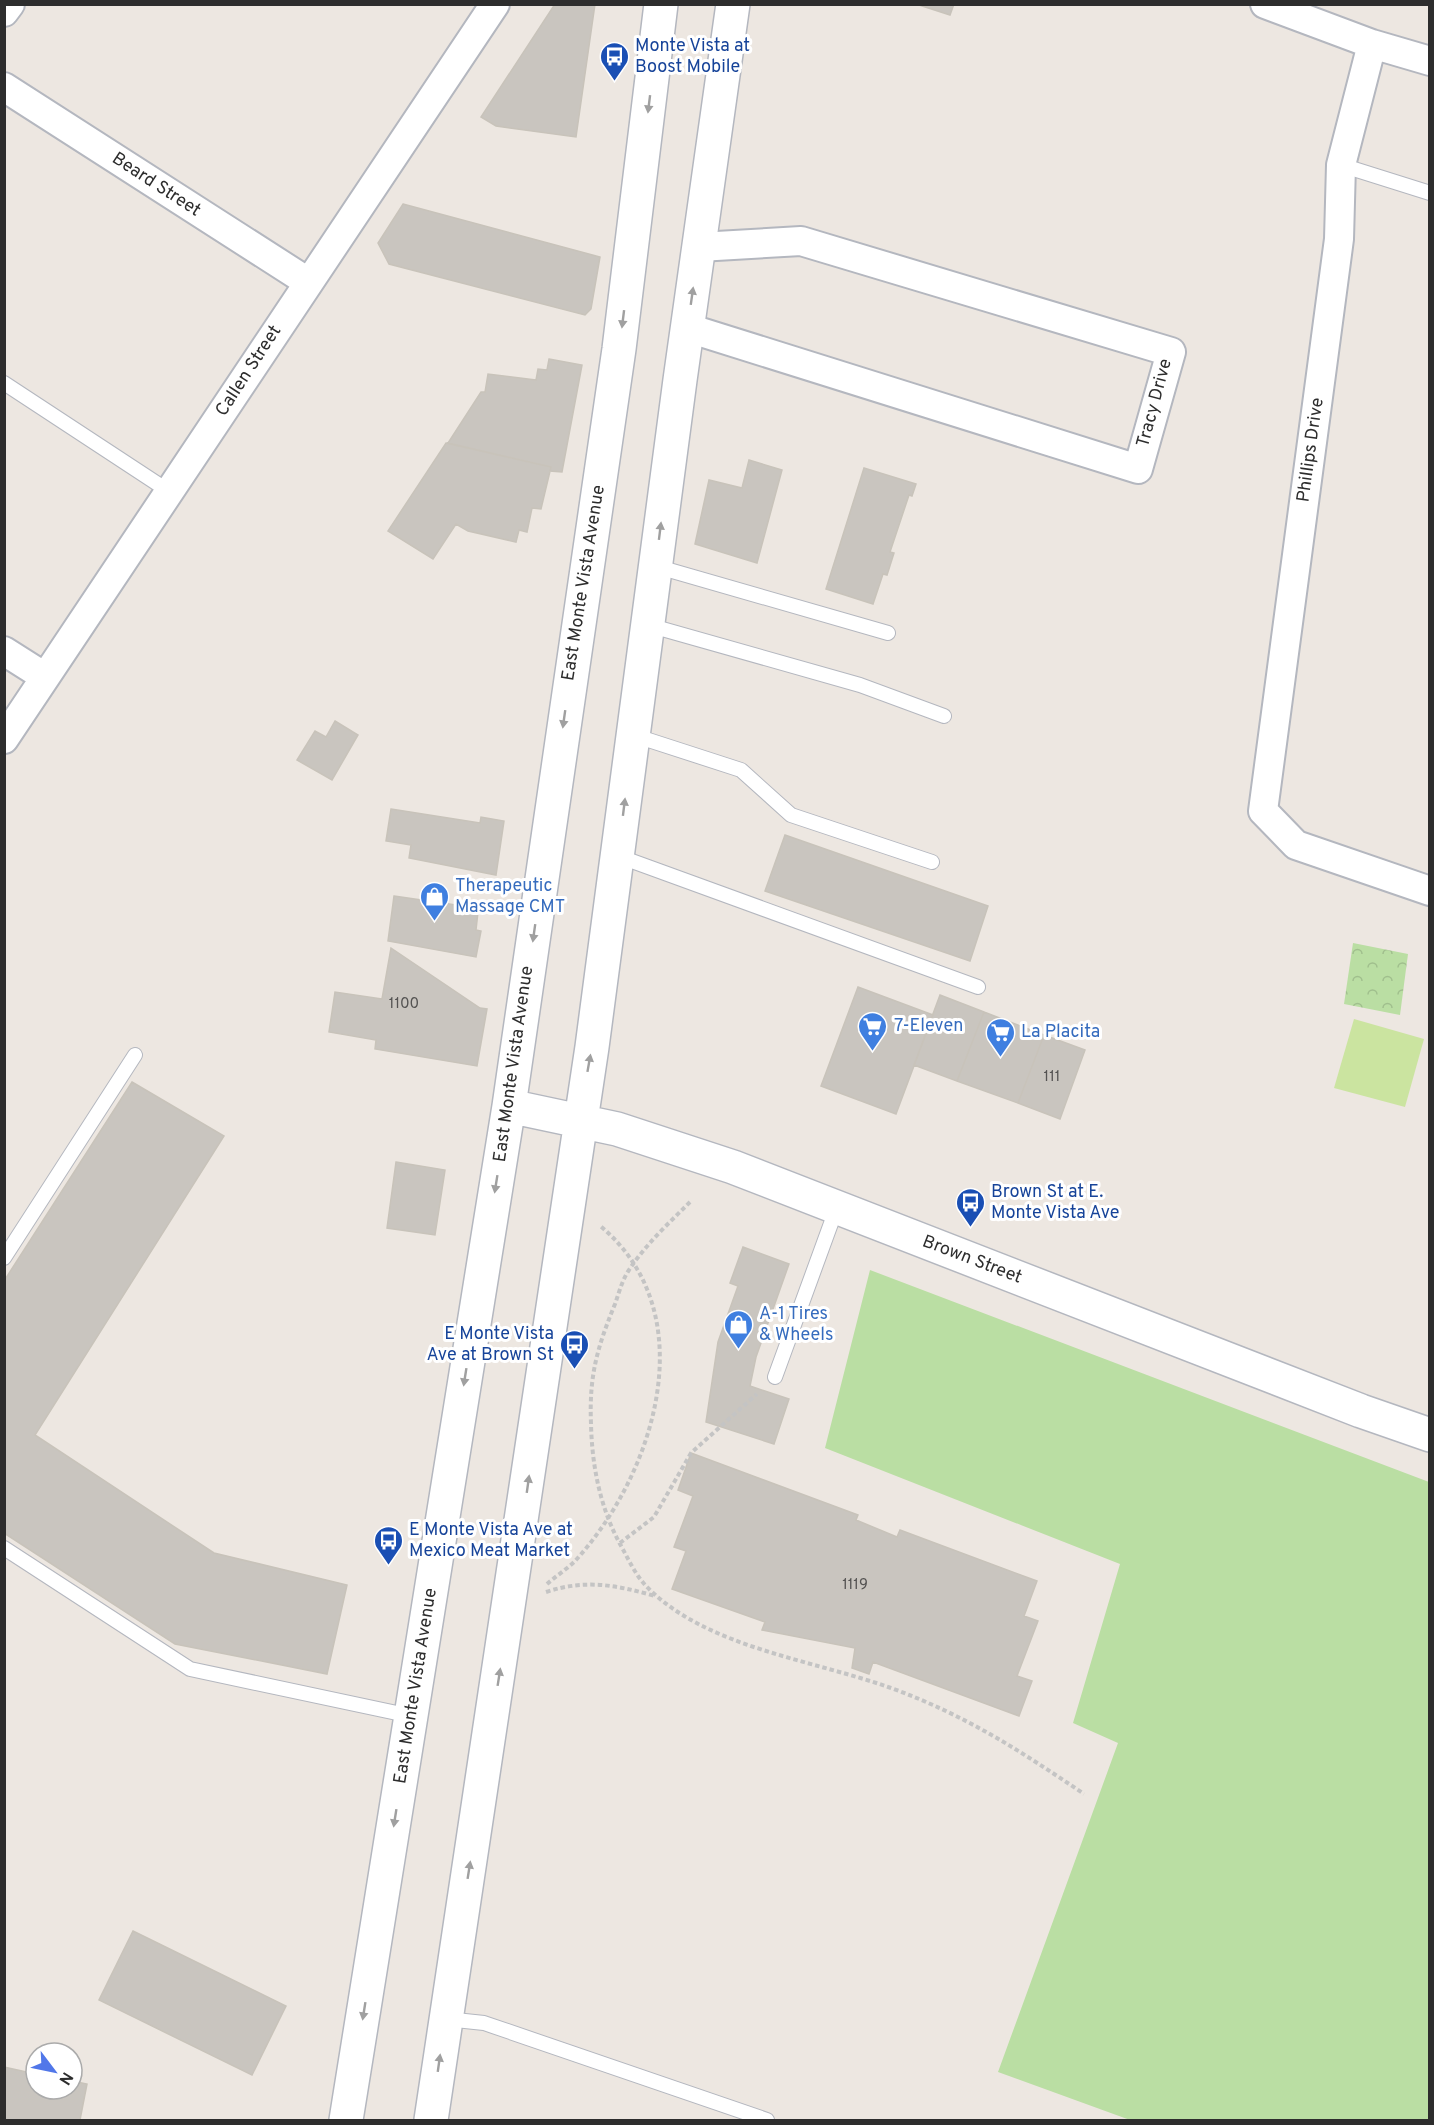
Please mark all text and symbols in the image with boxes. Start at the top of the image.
place label: Monte Vista at Boost Mobile [635,35,750,79]
bus stop icon: Monte Vista at Boost Mobile [598,40,630,82]
one-way arrow [644,95,654,114]
street label: Beard Street [107,148,205,222]
one-way arrow [688,286,697,305]
one-way arrow [618,309,628,328]
street label: Callen Street [211,321,287,421]
street label: Tracy Drive [1132,356,1178,450]
street label: Phillips Drive [1292,396,1330,504]
street label: East Monte Vista Avenue [557,483,611,683]
one-way arrow [655,521,665,540]
one-way arrow [559,710,568,729]
one-way arrow [619,798,629,817]
place label: Therapeutic Massage CMT [455,875,565,919]
shop icon: Therapeutic Massage CMT [418,880,450,922]
one-way arrow [529,924,538,943]
street label: East Monte Vista Avenue [489,964,539,1164]
house number: 1100 [389,995,419,1014]
supermarket icon: 7-Eleven [857,1010,889,1052]
place label: 7-Eleven [894,1015,963,1038]
supermarket icon: La Placita [984,1016,1016,1058]
place label: La Placita [1021,1021,1100,1044]
one-way arrow [585,1053,594,1072]
house number: 111 [1044,1068,1060,1087]
one-way arrow [492,1175,501,1194]
place label: Brown St at E. Monte Vista Ave [991,1181,1119,1225]
bus stop icon: Brown St at E. Monte Vista Ave [954,1186,986,1228]
street label: Brown Street [919,1230,1025,1290]
place label: A-1 Tires & Wheels [759,1303,833,1347]
shop icon: A-1 Tires & Wheels [722,1308,754,1350]
place label: E Monte Vista Ave at Brown St [427,1323,554,1367]
bus stop icon: E Monte Vista Ave at Brown St [559,1328,591,1370]
one-way arrow [461,1368,470,1387]
one-way arrow [524,1475,533,1494]
place label: E Monte Vista Ave at Mexico Meat Market [409,1519,573,1563]
bus stop icon: E Monte Vista Ave at Mexico Meat Market [372,1524,404,1566]
house number: 1119 [842,1576,868,1595]
street label: East Monte Vista Avenue [389,1586,443,1786]
one-way arrow [495,1668,504,1687]
one-way arrow [390,1809,399,1828]
one-way arrow [465,1860,474,1879]
one-way arrow [359,2002,368,2021]
north arrow [24,2041,84,2101]
one-way arrow [435,2053,444,2072]
text: N [53,2068,77,2088]

